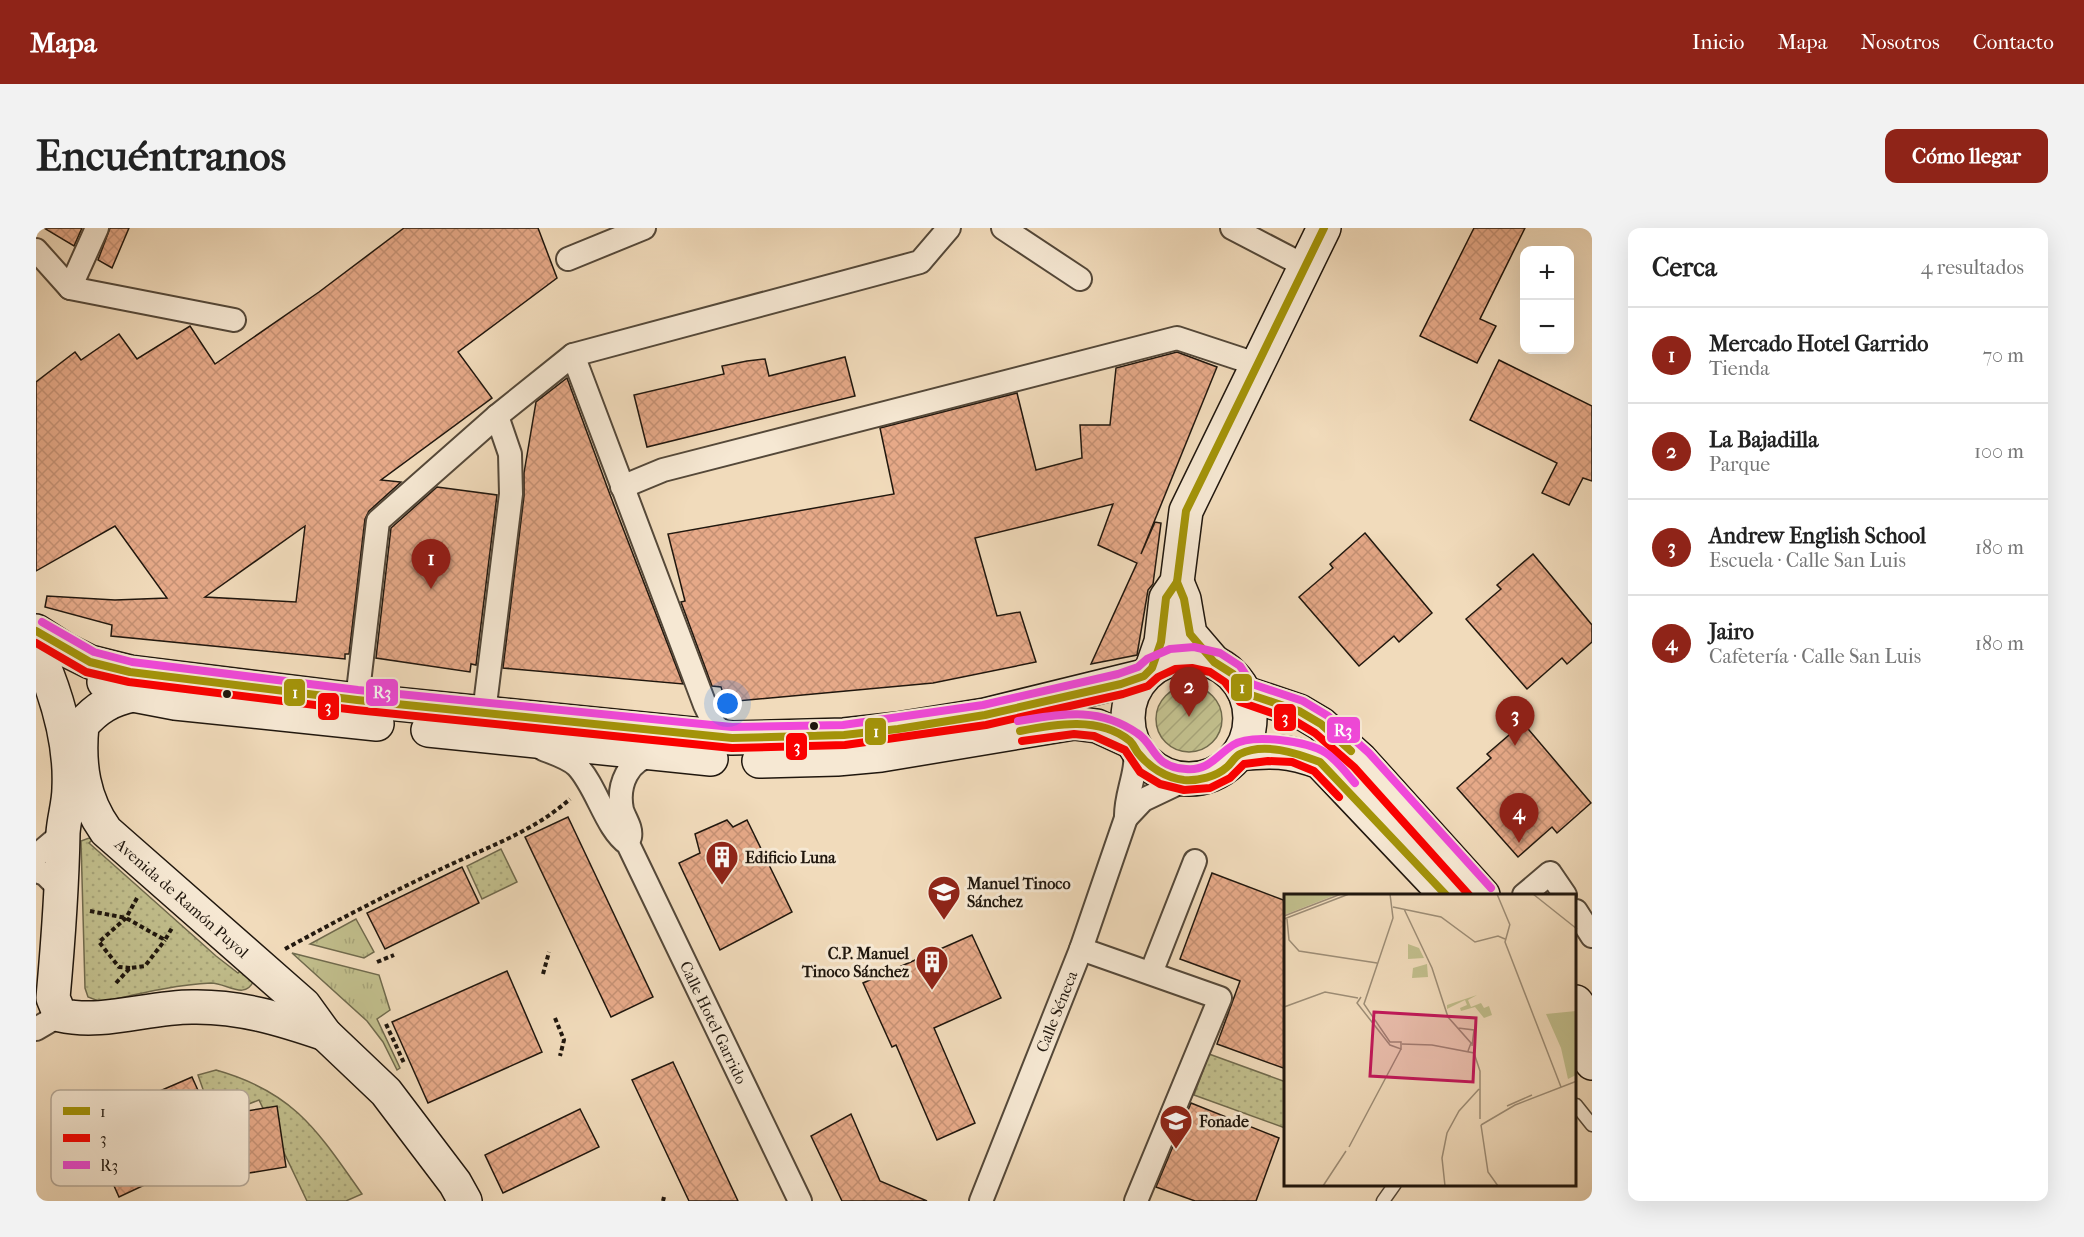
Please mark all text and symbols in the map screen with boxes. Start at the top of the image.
text: Mapa [30,26,97,59]
text: Inicio [1692,30,1744,54]
text: Mapa [1777,30,1827,54]
text: Nosotros [1860,30,1940,54]
text: Contacto [1973,30,2054,54]
button: Cómo llegar [1885,129,2048,183]
text: Encuéntranos [36,132,286,181]
map controls [1520,246,1574,354]
button: + [1520,246,1574,300]
text: Cerca [1652,252,1717,283]
text: 4 resultados [1921,256,2024,279]
button: − [1520,300,1574,354]
text: Mercado Hotel Garrido [1709,331,1928,357]
text: 1 [1668,344,1675,367]
text: 70 m [1982,344,2024,367]
text: Tienda [1709,357,1769,380]
text: La Bajadilla [1709,427,1818,453]
text: 2 [1666,440,1677,463]
text: 100 m [1974,440,2024,463]
text: Parque [1709,453,1770,476]
text: Andrew English School [1709,523,1926,549]
text: 3 [1667,536,1676,559]
text: 180 m [1975,536,2024,559]
pin: 1 [412,540,450,589]
text: Escuela · Calle San Luis [1709,549,1906,572]
text: Jairo [1709,619,1754,645]
text: 4 [1666,632,1677,655]
text: 180 m [1975,632,2024,655]
text: Cafetería · Calle San Luis [1709,645,1921,668]
pin: 2 [1170,668,1208,717]
line badge: 1 [1230,673,1253,702]
line badge: 1 [283,678,306,707]
line badge: R3 [365,678,399,707]
text: 1 [1239,678,1245,697]
text: 1 [292,683,298,702]
text: R3 [373,683,391,703]
unlabelled marker [221,688,233,700]
your location [713,689,742,718]
line badge: 3 [317,692,340,721]
pin: 3 [1496,696,1534,746]
text: 3 [325,697,331,717]
line badge: 3 [1273,703,1297,732]
text: 3 [1282,708,1288,728]
line badge: R3 [1326,716,1361,744]
line badge: 1 [864,717,887,746]
unlabelled marker [808,720,820,732]
text: R3 [1334,721,1352,741]
text: 1 [873,722,879,741]
line badge: 3 [785,732,808,761]
text: 3 [794,737,800,757]
pin: 4 [1500,794,1538,843]
street label: Avenida de Ramón Puyol [110,834,253,962]
building icon: Edificio Luna [704,839,740,886]
place label: Edificio Luna [745,848,836,867]
school or university icon: Manuel Tinoco Sánchez [926,874,962,921]
place label: Manuel Tinoco Sánchez [966,874,1071,911]
inset map [1284,894,1577,1186]
place label: C.P. Manuel Tinoco Sánchez [801,944,910,981]
building icon: C.P. Manuel Tinoco Sánchez [914,944,950,991]
street label: Calle Hotel Garrido [676,958,751,1087]
street label: Calle Séneca [1032,968,1082,1055]
legend [51,1090,249,1186]
text: 1 [100,1102,106,1121]
school or university icon: Fonade [1158,1103,1194,1150]
place label: Fonade [1198,1112,1249,1131]
text: 3 [100,1129,107,1148]
text: R3 [100,1156,118,1175]

